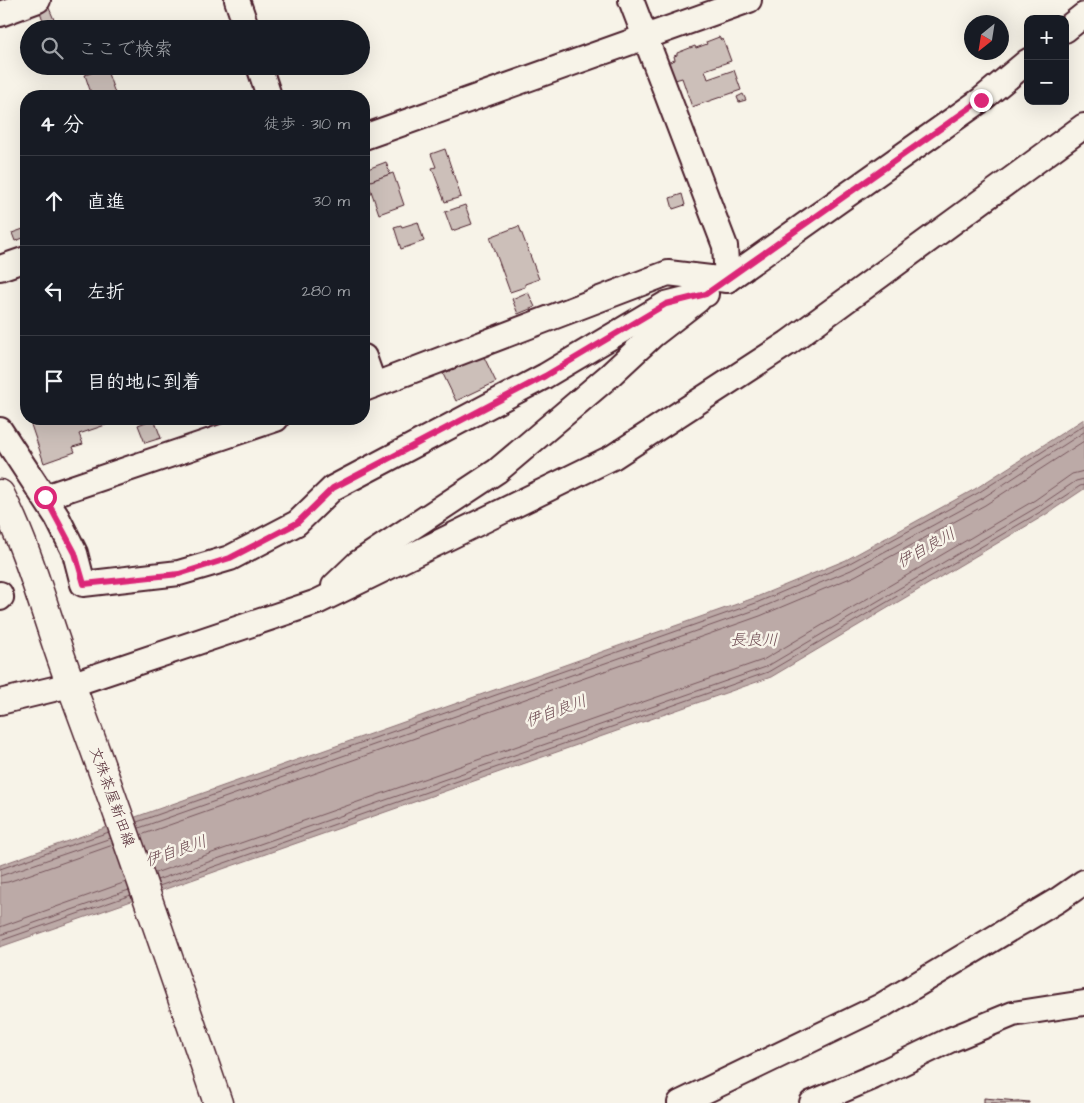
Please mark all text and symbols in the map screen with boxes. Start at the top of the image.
north arrow [964,15,1009,60]
map controls [1024,15,1069,105]
button: + [1024,15,1069,60]
search box [20,20,370,75]
icon: search [38,34,66,62]
text: ここで検索 [78,36,173,63]
button: − [1024,60,1069,105]
route end [970,89,993,112]
text: 4 分 [40,110,84,139]
text: 徒歩 · 310 m [264,113,350,135]
icon: ahead [40,187,68,215]
text: 直進 [87,189,125,216]
text: 30 m [313,190,350,212]
icon: left [40,277,68,305]
text: 左折 [87,279,125,306]
text: 280 m [302,280,350,302]
icon: arrive [40,367,68,395]
text: 目的地に到着 [87,369,201,396]
route start [34,486,57,509]
water label: 伊自良川 [893,523,959,573]
water label: 長良川 [730,629,778,651]
water label: 伊自良川 [522,690,590,732]
street label: 文殊茶屋新田線 [84,744,140,850]
water label: 伊自良川 [142,830,210,872]

